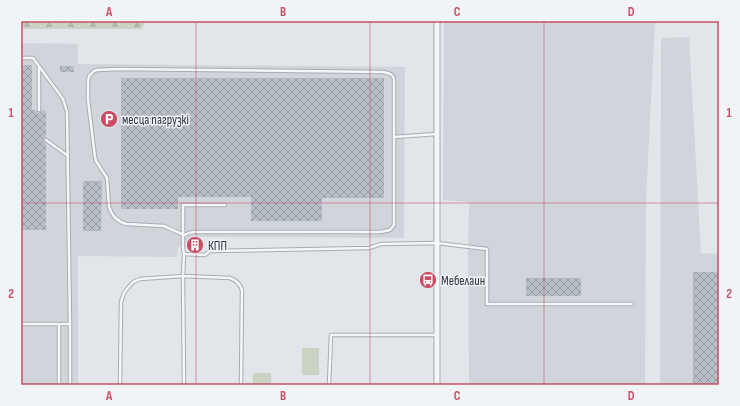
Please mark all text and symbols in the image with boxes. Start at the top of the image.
text: A [105,4,113,20]
text: B [280,4,286,20]
text: C [454,4,461,20]
text: D [628,4,635,20]
text: 1 [8,105,14,121]
text: 1 [726,105,732,121]
parking icon: месца пагрузкі [99,109,119,129]
place label: месца пагрузкі [122,112,189,128]
building icon: КПП [185,235,205,255]
place label: КПП [208,238,227,254]
bus stop icon: Мебелаин [418,270,438,290]
place label: Мебелаин [441,273,485,289]
text: 2 [8,286,14,302]
text: 2 [726,286,732,302]
text: A [105,388,113,404]
text: B [280,388,286,404]
text: C [454,388,461,404]
text: D [628,388,635,404]

